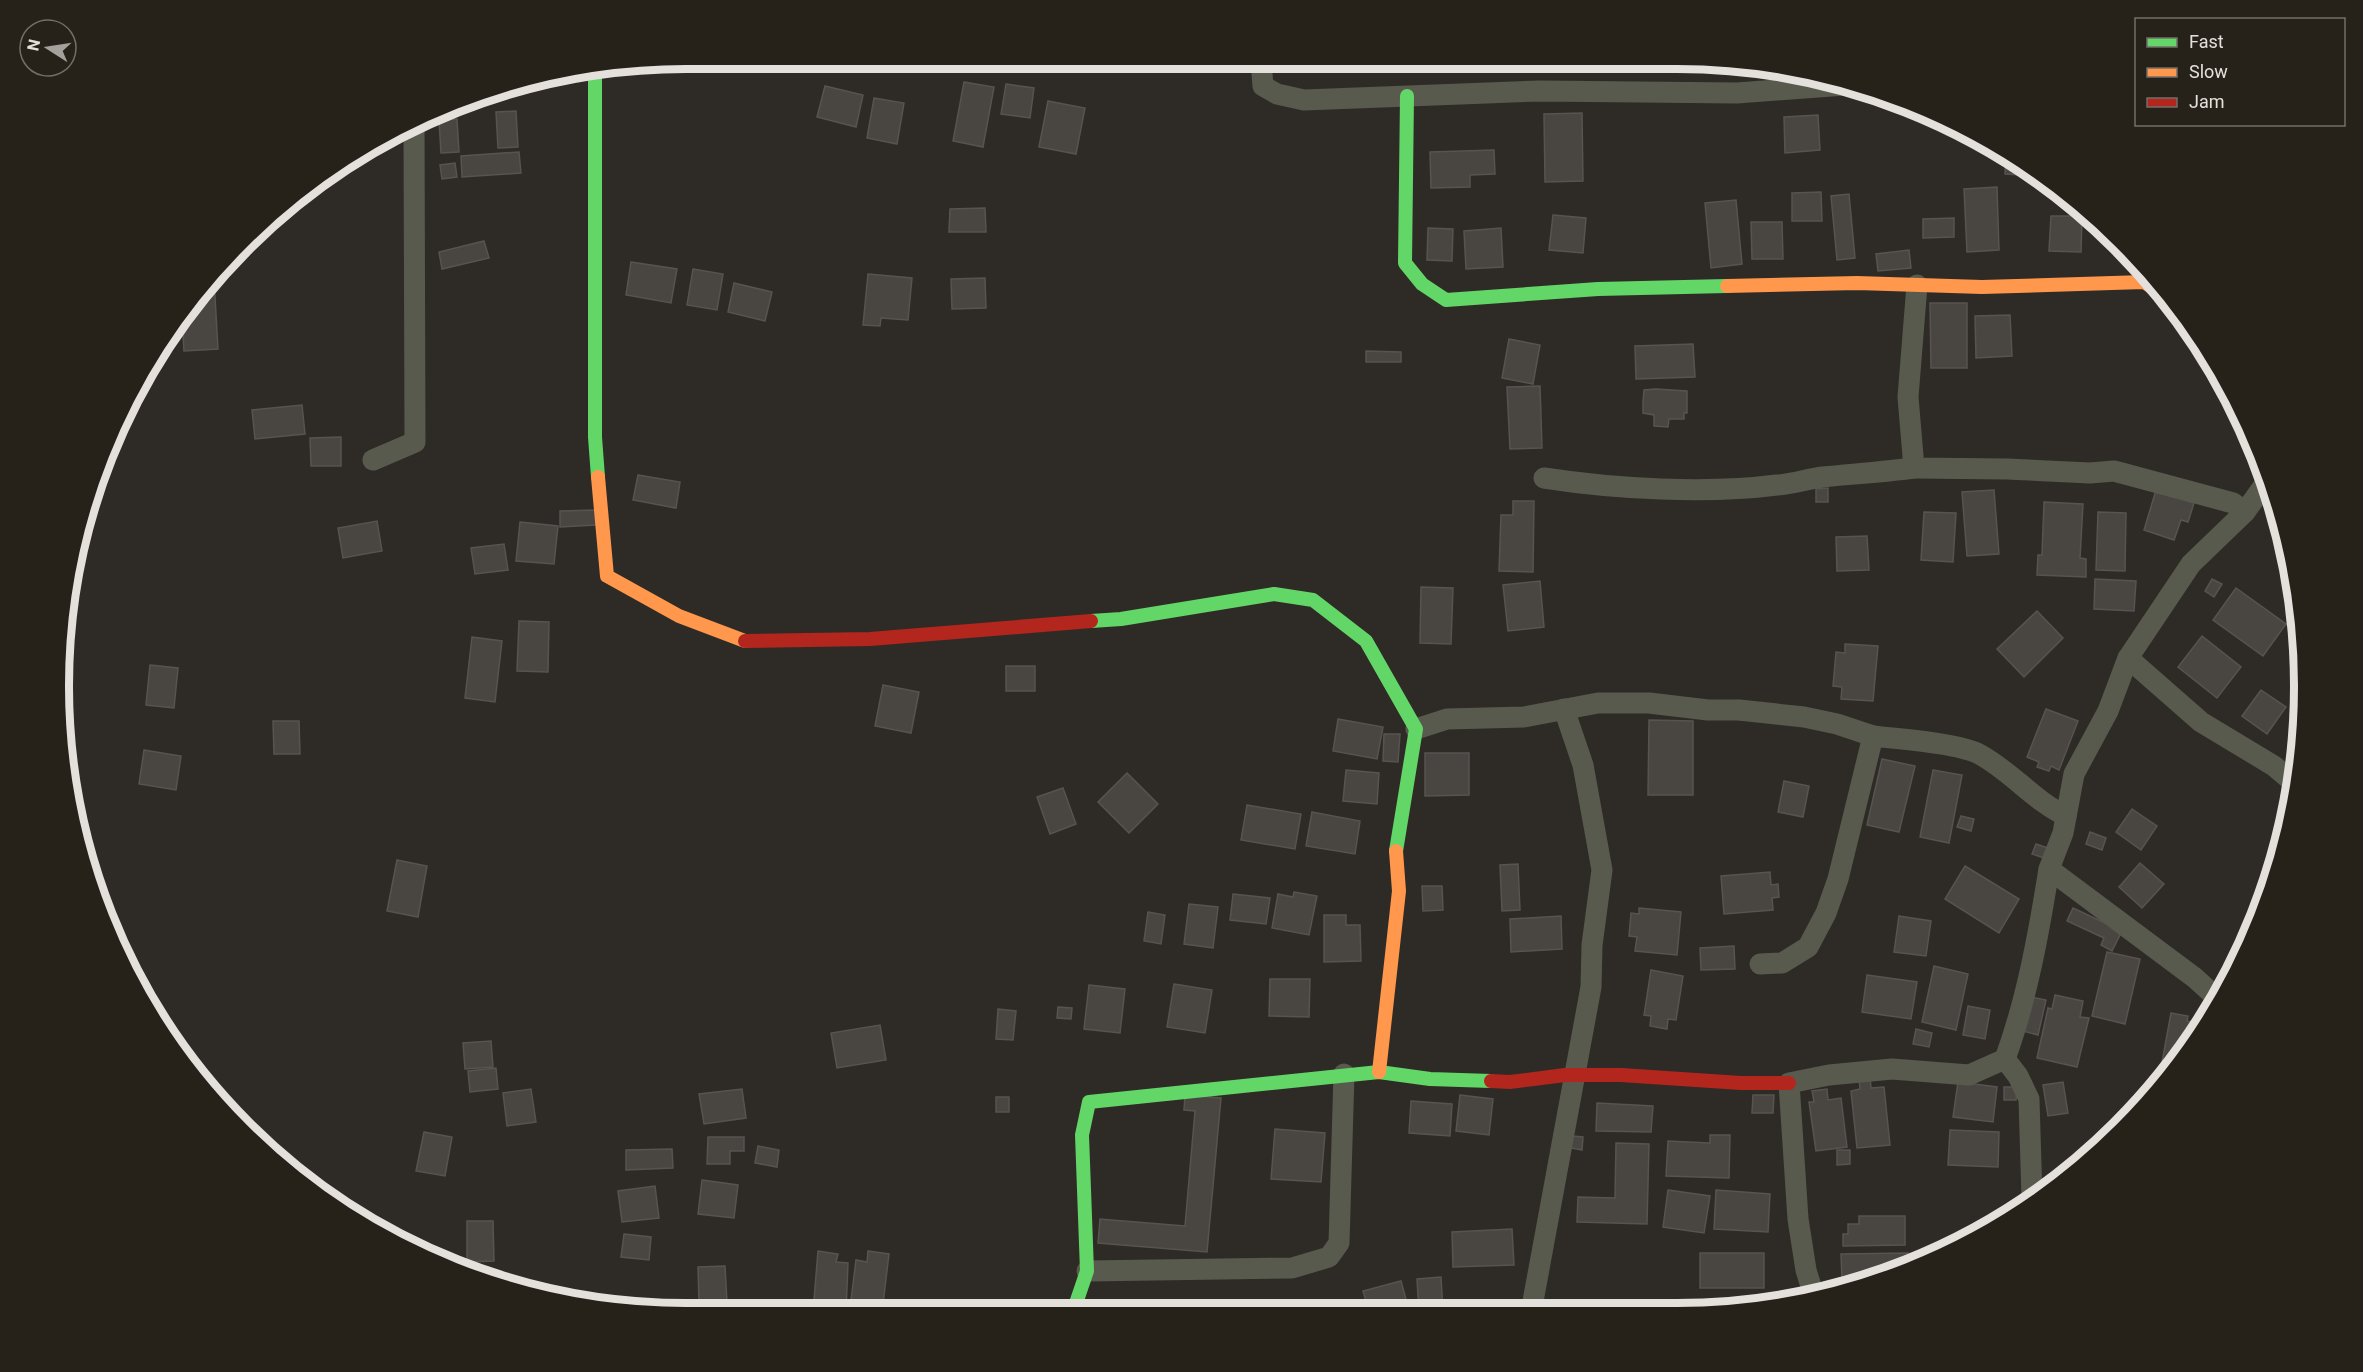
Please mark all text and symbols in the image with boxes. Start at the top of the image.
north arrow [18,18,78,78]
legend [2135,18,2345,126]
text: Fast [2189,31,2224,52]
text: N [23,37,44,52]
text: Slow [2189,61,2228,82]
text: Jam [2189,91,2225,112]

